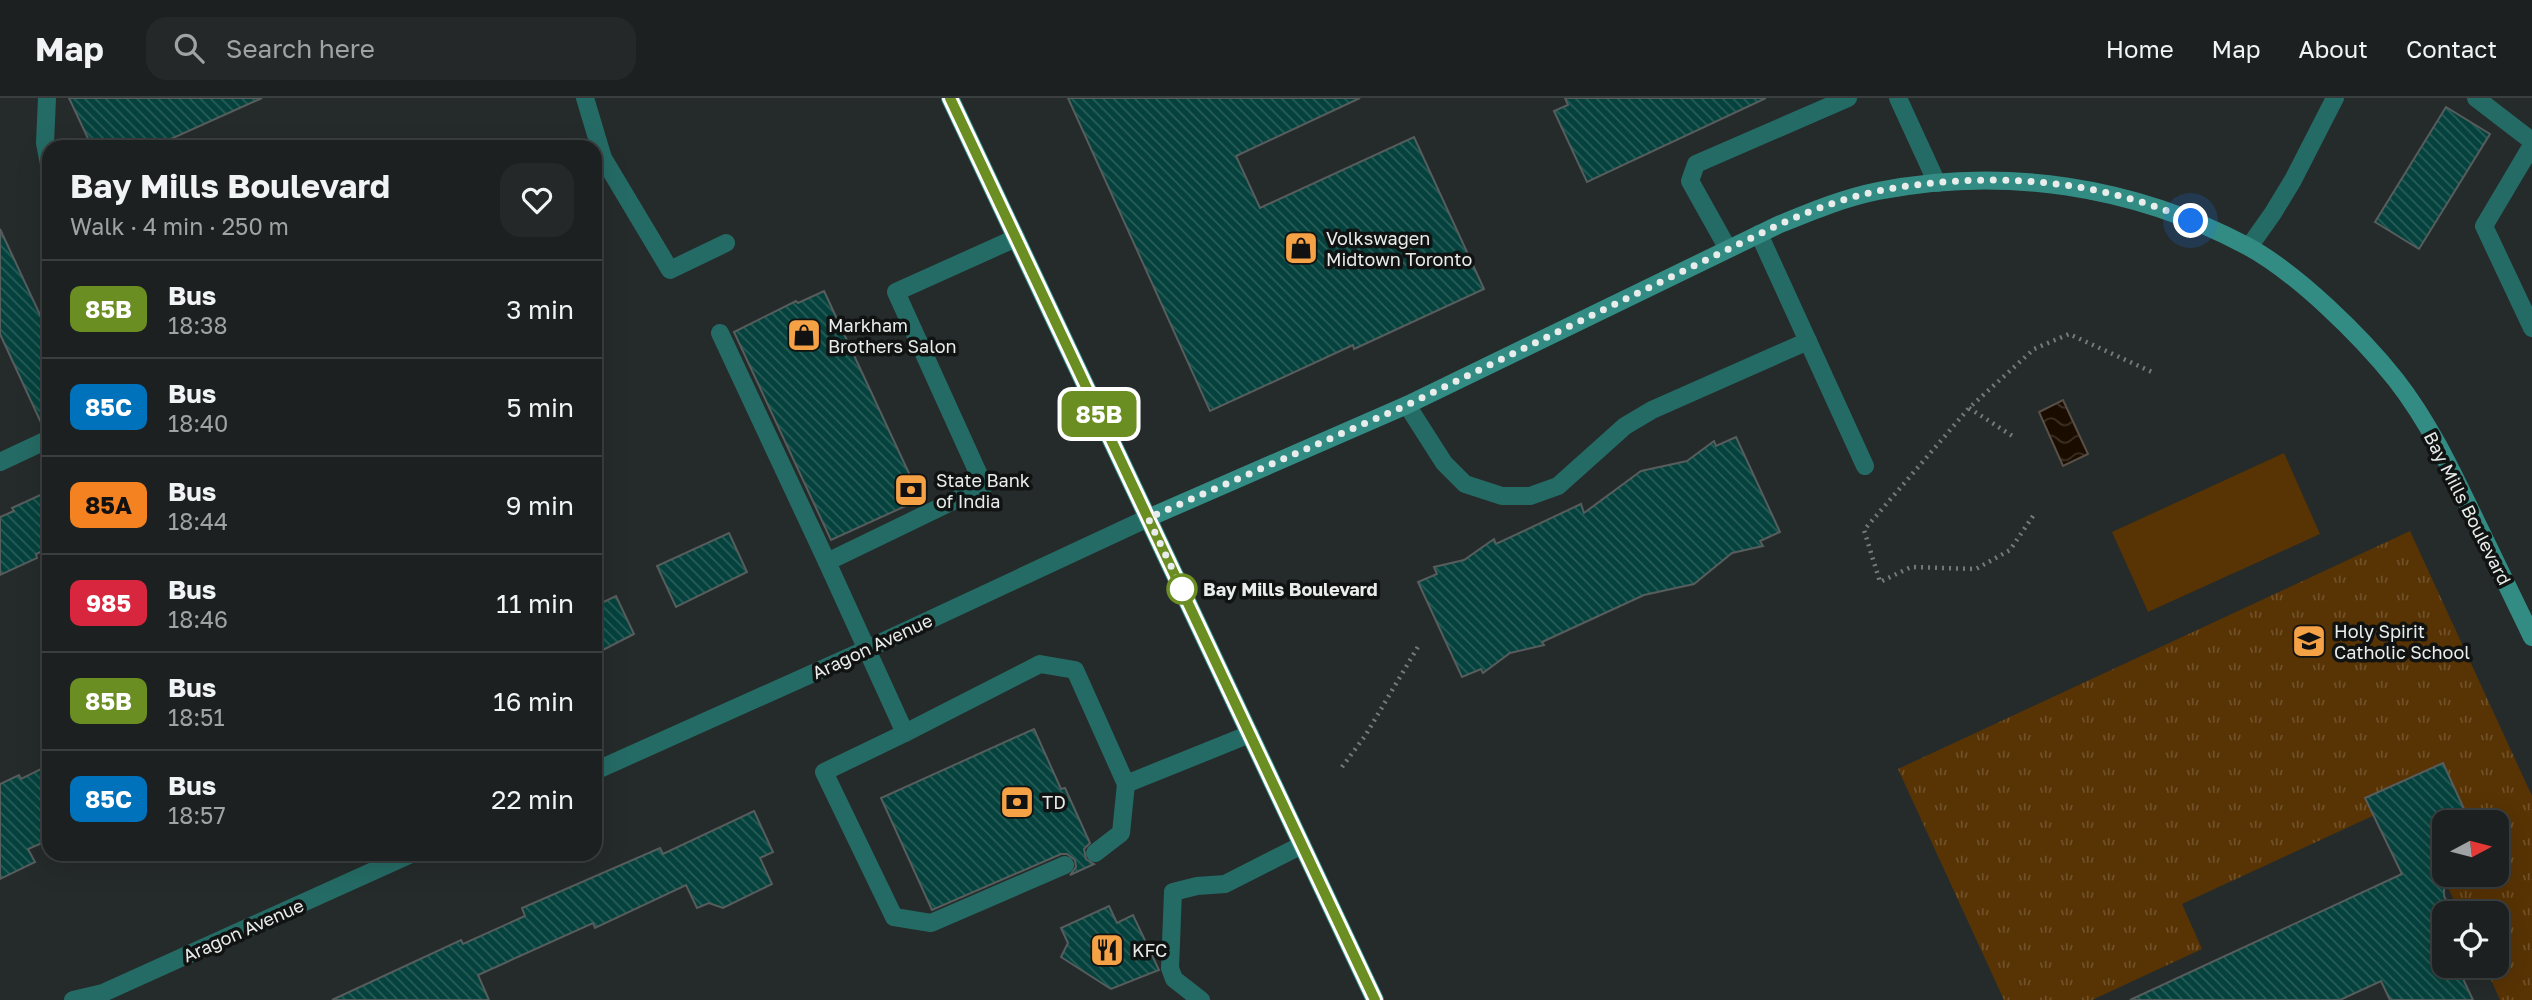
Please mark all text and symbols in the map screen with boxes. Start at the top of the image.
search box [146,17,636,80]
text: Map [35,29,104,68]
icon: search [170,29,208,67]
text: Search here [226,33,375,64]
text: Home [2106,34,2174,63]
text: Map [2212,34,2261,63]
text: About [2299,34,2368,63]
text: Contact [2406,34,2497,63]
button: heart [500,163,574,237]
text: Bay Mills Boulevard [70,166,390,205]
your location [2173,203,2208,238]
text: Walk · 4 min · 250 m [70,212,289,240]
place label: Volkswagen Midtown Toronto [1326,227,1472,270]
shop icon: Volkswagen Midtown Toronto [1282,229,1320,267]
text: Bus [168,280,216,311]
text: 85B [85,294,132,323]
text: 3 min [506,294,574,325]
text: 18:38 [168,311,228,339]
place label: Markham Brothers Salon [828,314,957,357]
shop icon: Markham Brothers Salon [785,316,823,354]
text: Bus [168,378,216,409]
line badge: 85B [1059,391,1139,437]
text: 85C [85,392,132,421]
text: 5 min [506,392,574,423]
text: 85B [1076,399,1122,428]
text: 18:40 [168,409,228,437]
street label: Bay Mills Boulevard [2420,428,2516,588]
place label: State Bank of India [936,469,1030,512]
bank icon: State Bank of India [892,471,930,509]
text: Bus [168,476,216,507]
text: 85A [85,490,132,519]
text: 9 min [506,490,574,521]
text: 18:44 [168,507,228,535]
text: Bus [168,574,216,605]
marker: Bay Mills Boulevard [1167,574,1197,604]
place label: Bay Mills Boulevard [1203,578,1378,600]
text: 985 [86,588,131,617]
text: 11 min [496,588,574,619]
text: 18:46 [168,605,228,633]
street label: Aragon Avenue [808,609,936,683]
place label: Holy Spirit Catholic School [2334,620,2470,663]
school or university icon: Holy Spirit Catholic School [2290,622,2328,660]
text: Bus [168,672,216,703]
text: 85B [85,686,132,715]
text: 16 min [493,686,574,717]
text: 18:51 [168,703,225,731]
text: Bus [168,770,216,801]
bank icon: TD [998,783,1036,821]
text: 85C [85,784,132,813]
text: 22 min [491,784,574,815]
place label: TD [1042,791,1066,813]
text: 18:57 [168,801,226,829]
north arrow [2432,810,2510,887]
map controls [2432,810,2509,978]
street label: Aragon Avenue [179,894,307,966]
button: locate [2432,901,2509,978]
restaurant icon: KFC [1088,931,1126,969]
place label: KFC [1132,939,1167,961]

